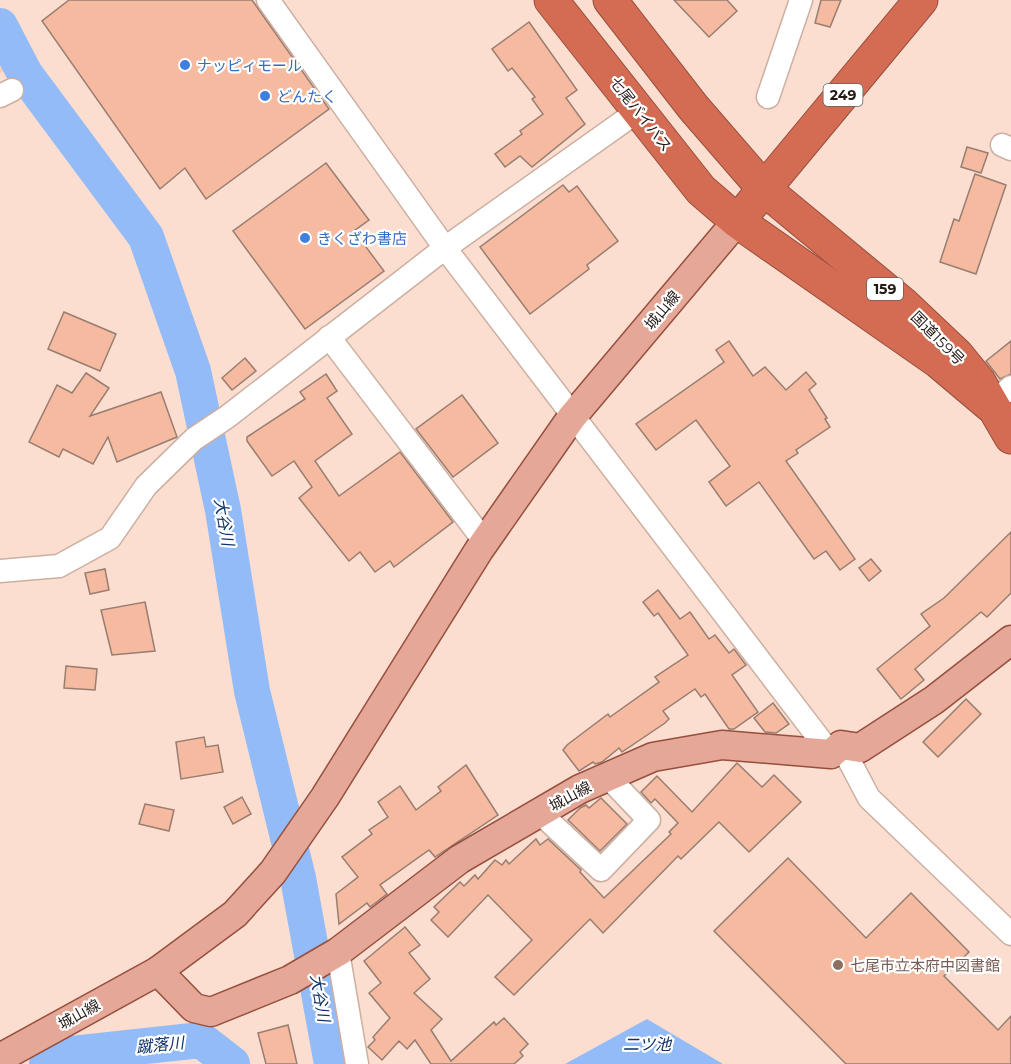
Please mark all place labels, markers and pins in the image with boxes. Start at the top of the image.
place label: ナッピィモール [197,56,302,75]
marker: ナッピィモール [178,58,192,72]
place label: どんたく [277,87,337,106]
marker: どんたく [258,89,272,103]
place label: きくざわ書店 [317,229,407,248]
marker: きくざわ書店 [298,231,312,245]
place label: 七尾市立本府中図書館 [850,956,1000,975]
marker: 七尾市立本府中図書館 [831,958,845,972]

